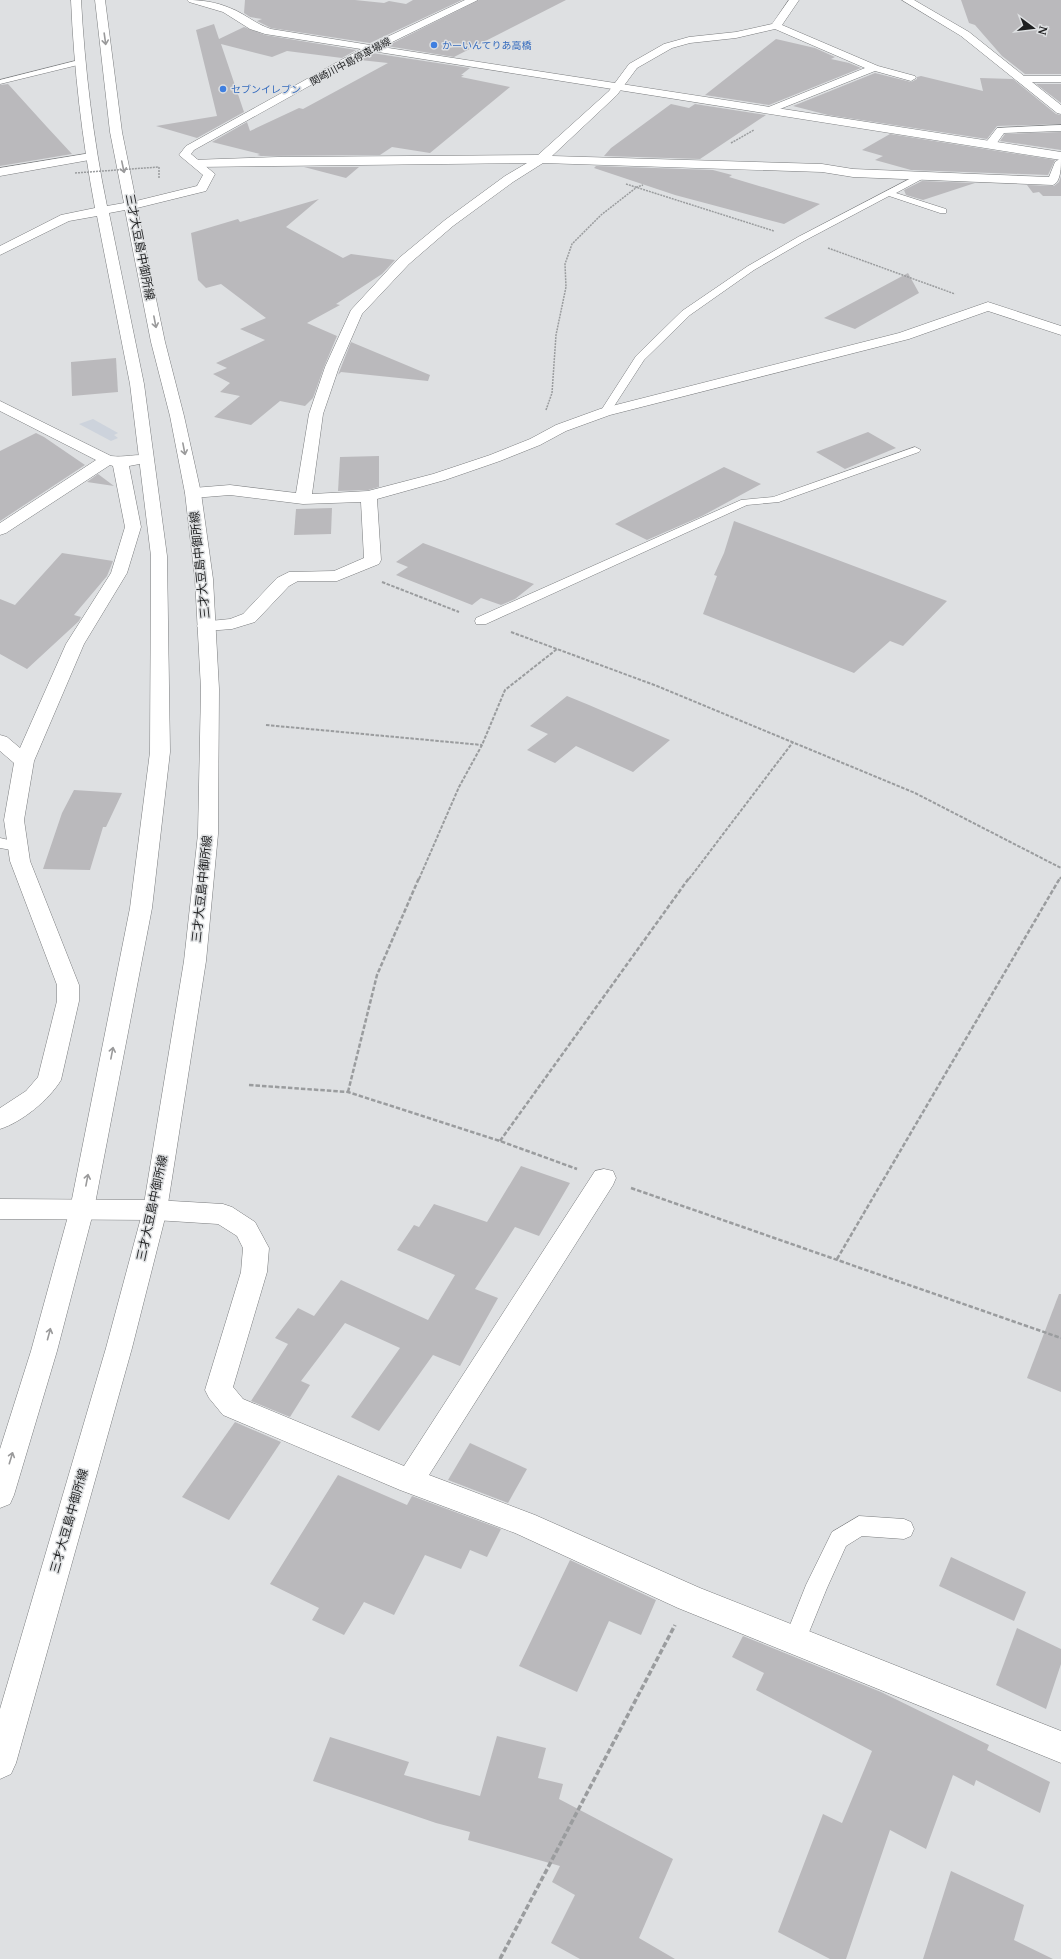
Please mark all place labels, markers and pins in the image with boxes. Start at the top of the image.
place label: かーいんてりあ高橋 [442,38,532,52]
marker: かーいんてりあ高橋 [429,40,439,50]
place label: セブンイレブン [231,82,301,96]
marker: セブンイレブン [218,84,228,94]

